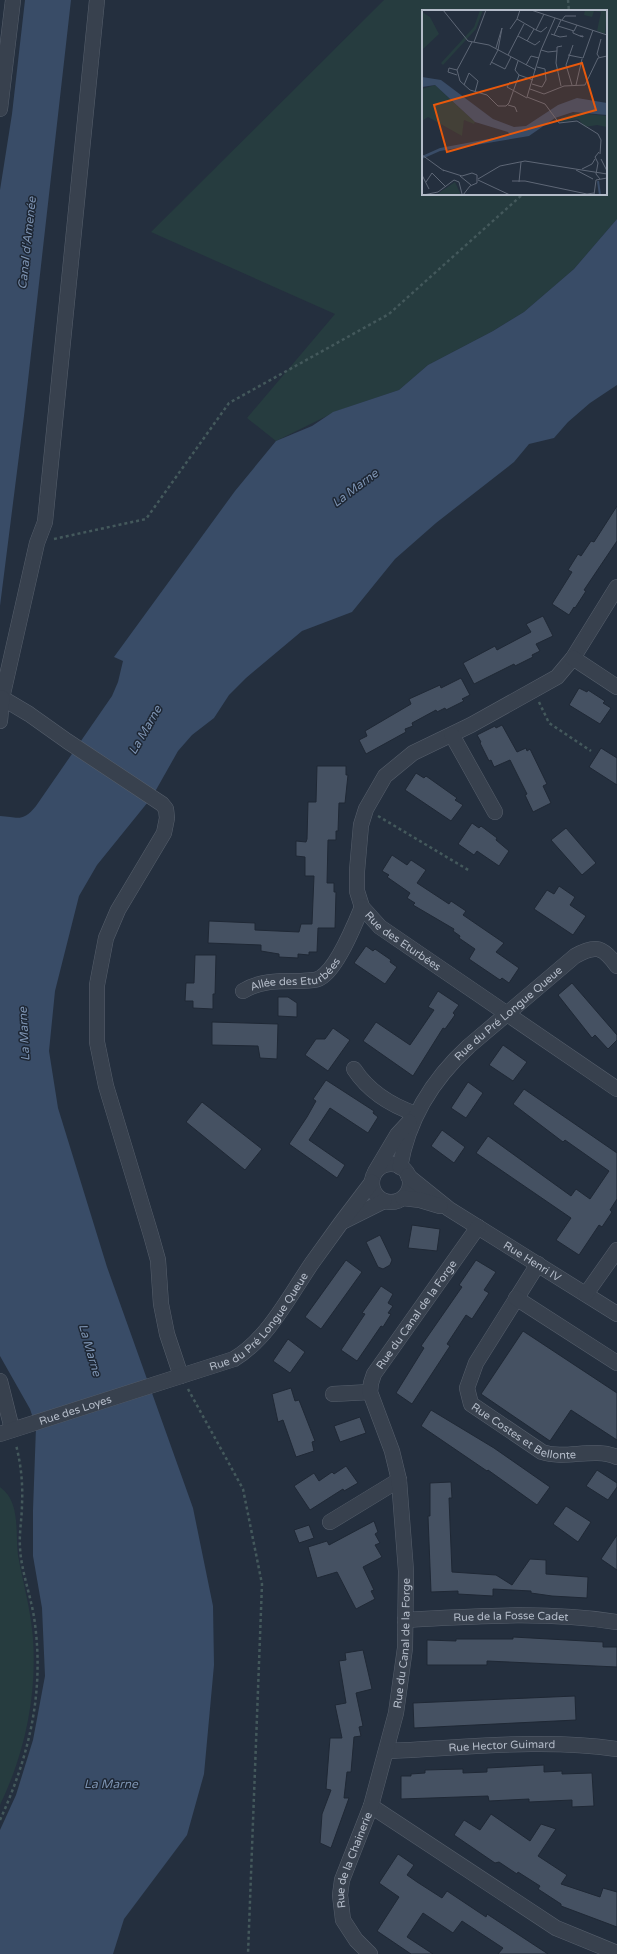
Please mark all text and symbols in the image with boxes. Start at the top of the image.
inset map [422,10,607,195]
water label: Canal d'Amenée [15,195,39,290]
water label: La Marne [329,465,382,510]
water label: La Marne [125,702,165,757]
street label: Rue des Eturbées [362,909,443,974]
street label: Allée des Eturbées [249,955,343,994]
street label: Rue du Pré Longue Queue [452,964,565,1063]
water label: La Marne [16,1006,32,1061]
street label: Rue Henri IV [501,1239,564,1285]
street label: Rue du Canal de la Forge [374,1258,460,1372]
street label: Rue du Pré Longue Queue [208,1270,311,1374]
water label: La Marne [76,1322,104,1379]
street label: Rue des Loyes [38,1393,113,1428]
street label: Rue Costes et Bellonte [469,1400,577,1462]
street label: Rue du Canal de la Forge [391,1578,413,1709]
street label: Rue de la Fosse Cadet [453,1609,569,1624]
street label: Rue Hector Guimard [448,1738,555,1755]
water label: La Marne [84,1777,139,1791]
street label: Rue de la Chainerie [334,1810,375,1909]

